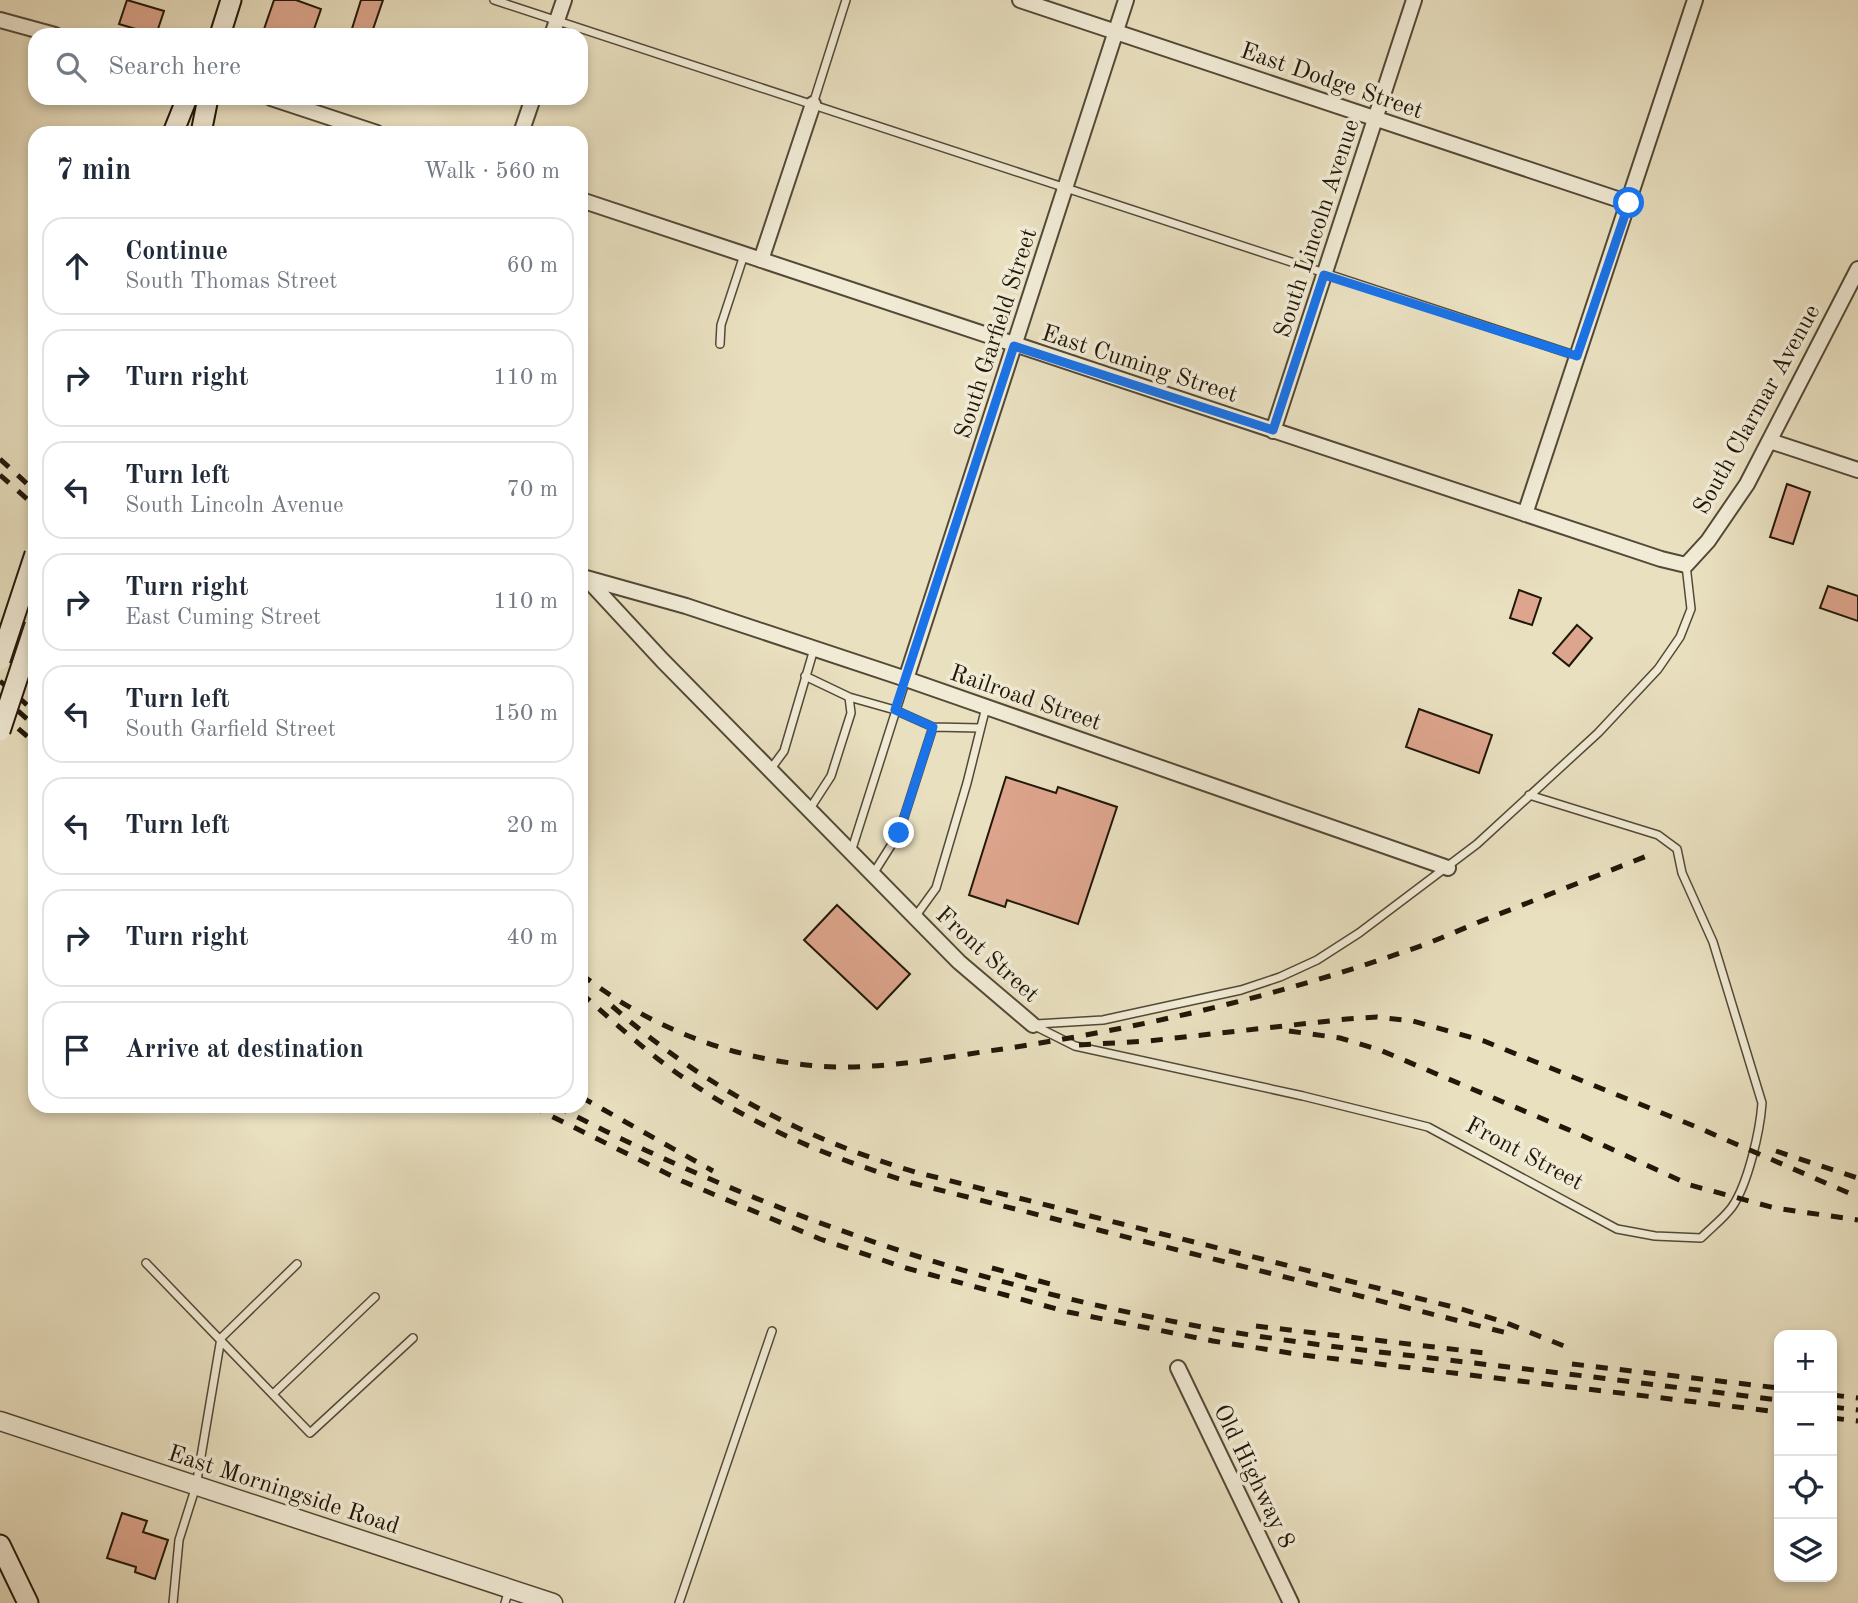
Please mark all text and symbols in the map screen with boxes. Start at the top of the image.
search box [28,28,588,105]
street label: East Dodge Street [1237,39,1426,124]
icon: search [52,48,90,86]
text: Search here [108,54,241,80]
street label: South Lincoln Avenue [1271,116,1365,341]
text: 7 min [56,156,131,186]
text: Walk · 560 m [424,160,560,183]
route start [1613,187,1644,218]
street label: South Garfield Street [952,225,1042,442]
text: Continue [125,239,228,265]
icon: ahead [58,247,96,285]
text: 60 m [507,254,558,277]
text: South Thomas Street [125,270,337,293]
street label: South Clarmar Avenue [1690,301,1825,519]
street label: East Cuming Street [1038,322,1240,408]
icon: right [58,359,96,397]
text: Turn right [125,365,248,391]
text: 110 m [493,366,558,389]
text: Turn left [125,463,230,489]
icon: left [58,471,96,509]
text: 70 m [507,478,558,501]
text: South Lincoln Avenue [125,494,344,517]
text: Turn right [125,575,248,601]
icon: right [58,583,96,621]
text: 110 m [493,590,558,613]
text: East Cuming Street [125,606,321,629]
street label: Railroad Street [947,662,1104,736]
text: Turn left [125,687,230,713]
icon: left [58,695,96,733]
text: 150 m [493,702,558,725]
text: South Garfield Street [125,718,336,741]
icon: left [58,807,96,845]
text: Turn left [125,813,230,839]
text: 20 m [507,814,558,837]
route end [883,817,914,848]
street label: Front Street [930,903,1043,1008]
icon: right [58,919,96,957]
text: Turn right [125,925,248,951]
text: 40 m [507,926,558,949]
icon: arrive [58,1031,96,1069]
text: Arrive at destination [125,1037,364,1063]
street label: Front Street [1461,1114,1587,1196]
map controls [1774,1330,1837,1582]
button: + [1774,1330,1837,1393]
button: − [1774,1393,1837,1456]
street label: Old Highway 8 [1208,1401,1298,1553]
street label: East Morningside Road [165,1442,402,1540]
button: locate [1774,1456,1837,1519]
button: layers [1774,1519,1837,1582]

